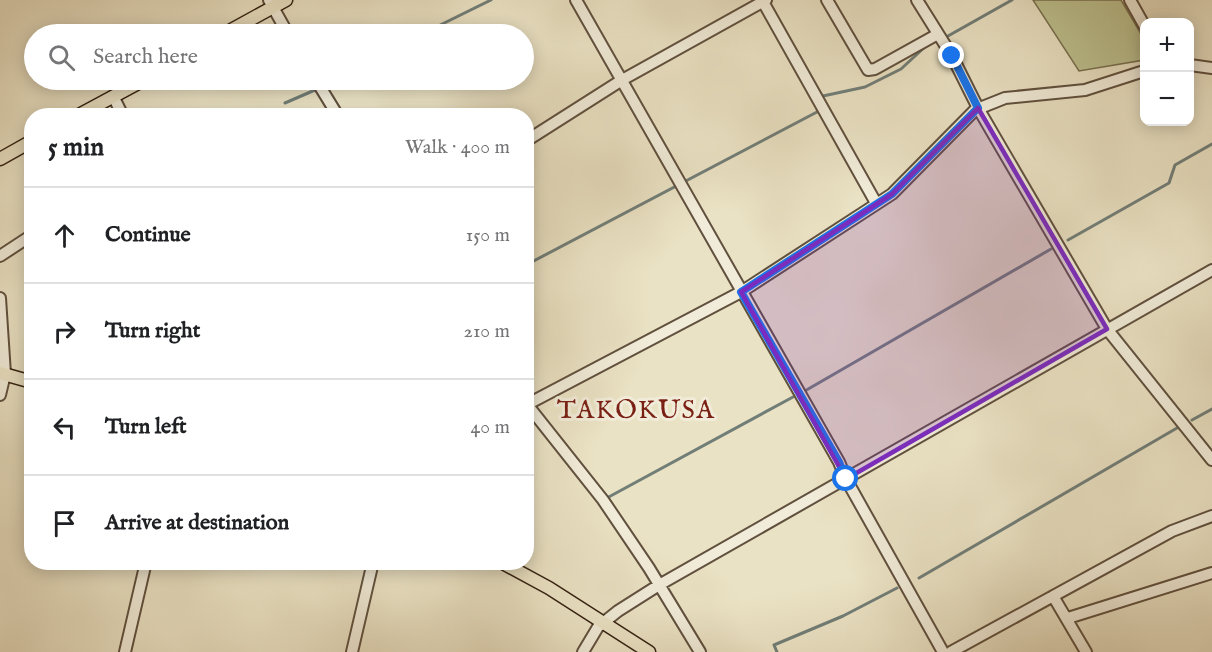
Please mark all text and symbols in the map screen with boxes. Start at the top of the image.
map controls [1140,18,1194,126]
button: + [1140,18,1194,72]
search box [24,24,534,90]
icon: search [45,41,78,74]
route end [938,42,964,68]
text: Search here [93,43,198,71]
button: − [1140,72,1194,126]
text: 5 min [48,131,104,164]
text: Walk · 400 m [405,135,510,160]
icon: ahead [48,219,81,252]
text: Continue [105,221,191,249]
text: 150 m [466,223,510,248]
icon: right [48,315,81,348]
text: Turn right [105,317,200,345]
text: 210 m [464,319,510,344]
district label: TAKOKUSA [557,394,715,427]
icon: left [48,411,81,444]
text: Turn left [105,413,187,441]
text: 40 m [471,415,510,440]
route start [832,465,858,491]
icon: arrive [48,507,81,540]
text: Arrive at destination [105,509,289,537]

